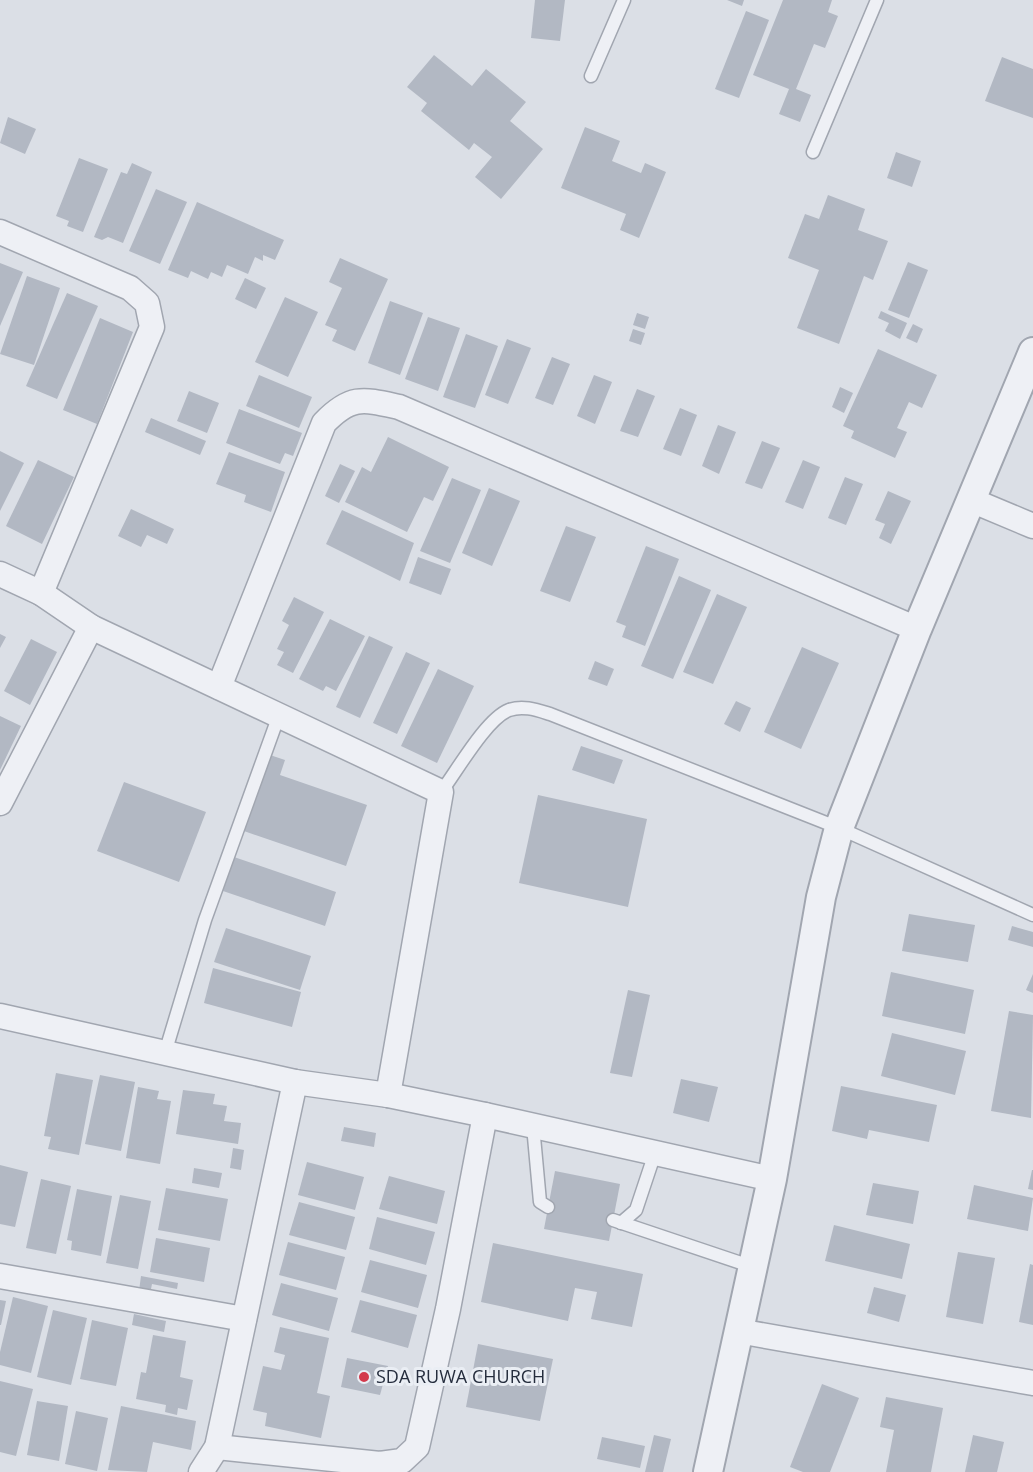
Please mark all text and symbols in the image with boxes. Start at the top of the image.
place label: SDA RUWA CHURCH [376,1364,545,1388]
marker: SDA RUWA CHURCH [357,1370,371,1384]

